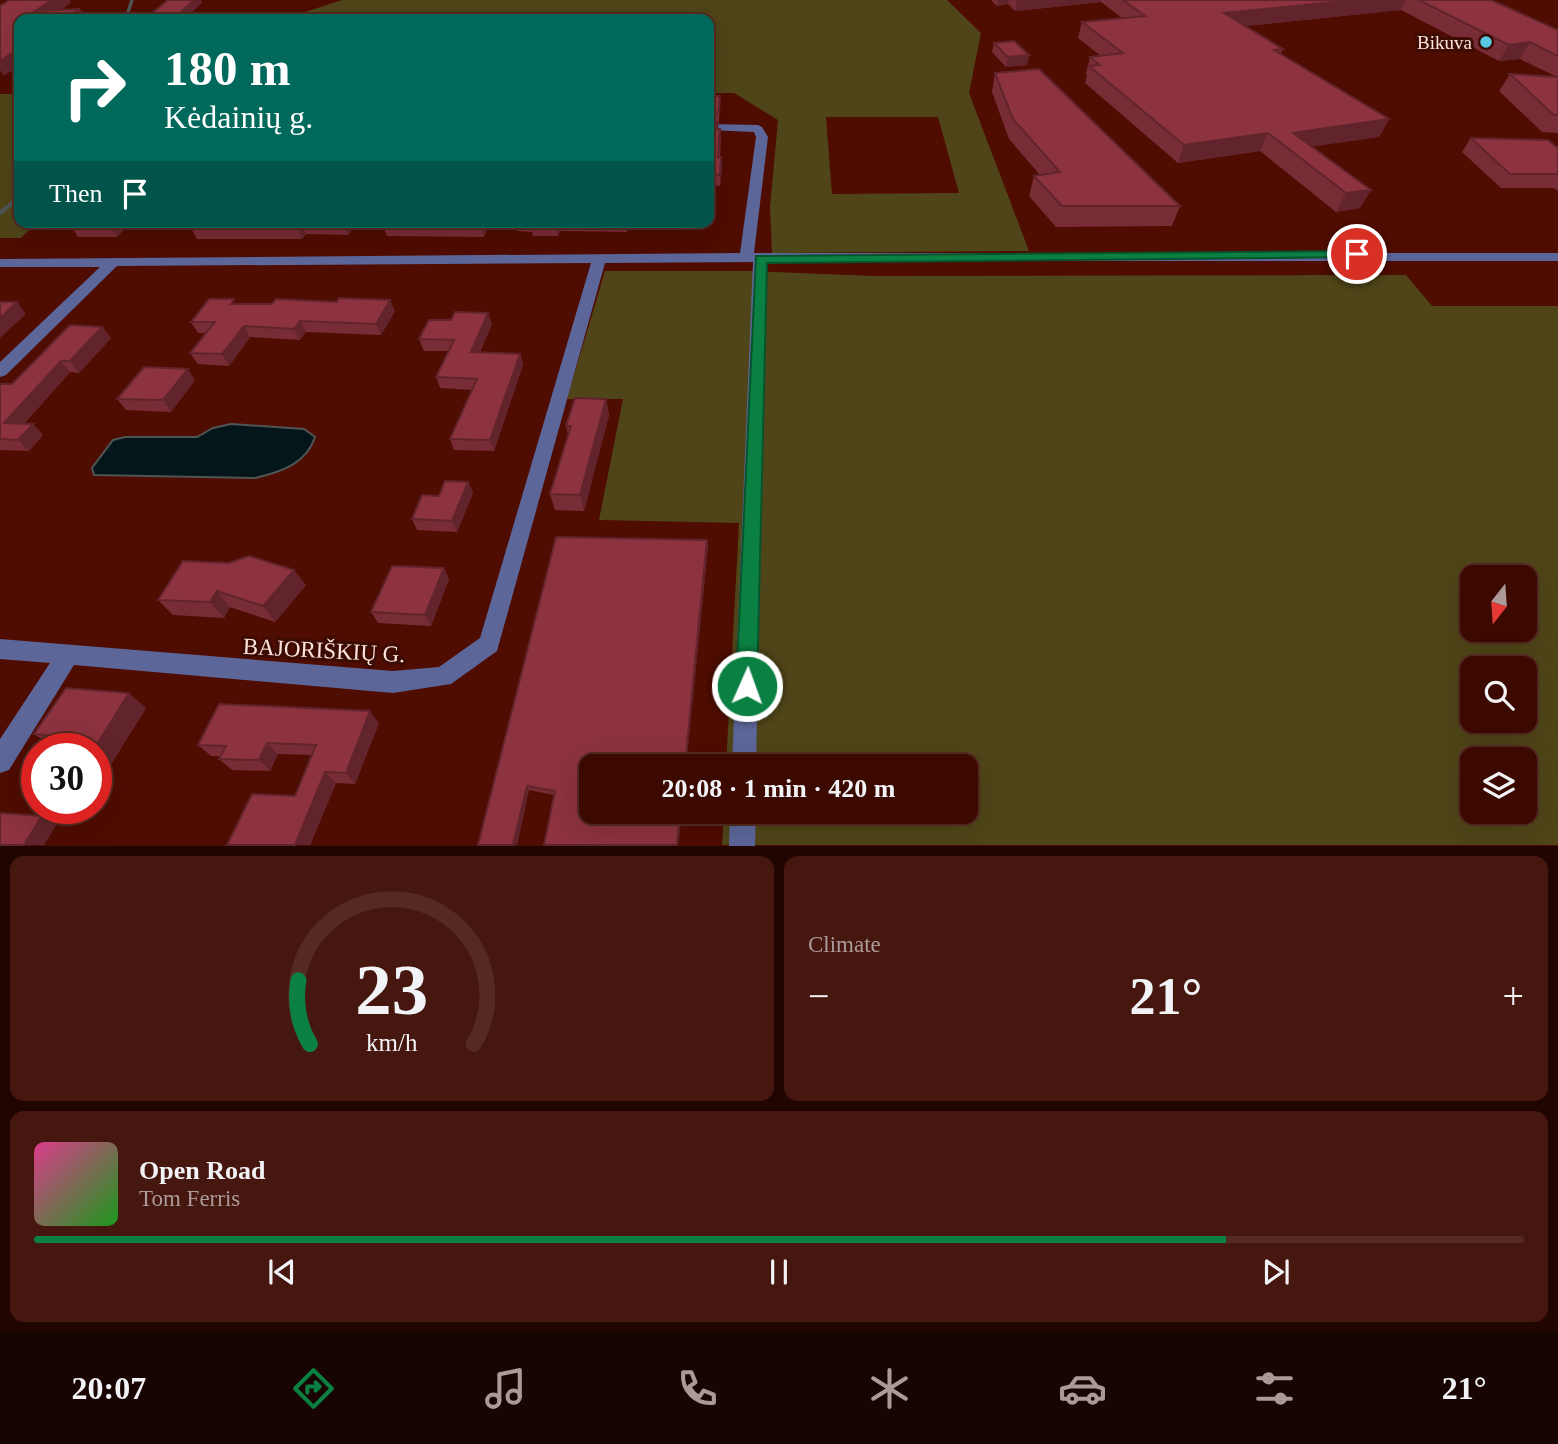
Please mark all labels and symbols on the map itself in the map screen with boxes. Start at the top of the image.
place label: Bikuva [1417,32,1473,53]
marker: Bikuva [1478,34,1494,50]
pin [1327,224,1387,284]
north arrow [1460,565,1536,642]
street label: BAJORIŠKIŲ G. [242,633,406,667]
position arrow [710,649,784,723]
speed limit sign: 30 [21,733,112,824]

